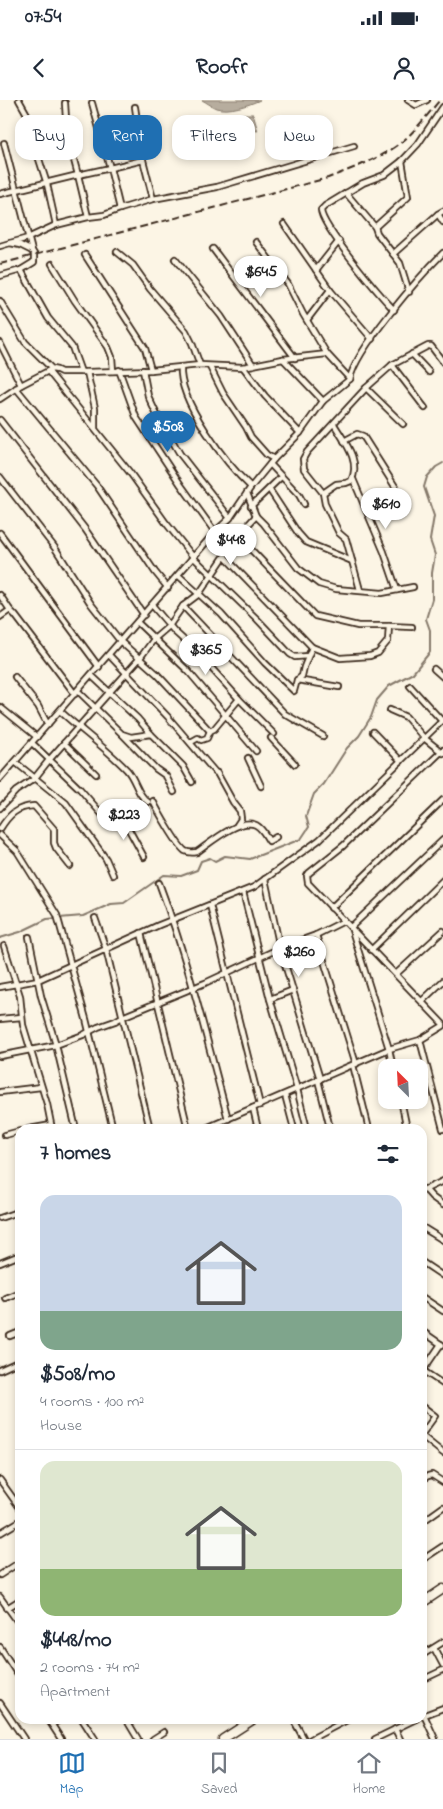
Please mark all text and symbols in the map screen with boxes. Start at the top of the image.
text: 07:54 [25,4,61,31]
text: Roofr [196,52,247,84]
icon: back [25,54,53,82]
icon: person [390,54,418,82]
chip: Buy [15,115,83,160]
chip: Rent [93,115,162,160]
chip: Filters [172,115,255,160]
chip: New [265,115,333,160]
pin: $645 [231,256,291,298]
text: $645 [245,260,277,284]
pin: $508 [138,410,198,453]
text: $508 [152,415,184,439]
pin: $610 [356,488,416,530]
text: $610 [372,492,400,516]
pin: $448 [201,524,261,566]
text: $448 [217,528,245,552]
pin: $365 [176,634,236,676]
text: $365 [190,638,222,662]
pin: $223 [94,798,154,841]
text: $223 [108,803,140,827]
pin: $260 [269,936,329,978]
text: $260 [283,940,315,964]
north arrow [378,1059,428,1109]
map controls [378,1059,428,1109]
text: 7 homes [40,1139,111,1169]
icon: filters [374,1140,402,1168]
icon: home [176,1228,266,1318]
text: $508/mo [40,1360,115,1390]
text: 4 rooms · 100 m² [40,1390,144,1414]
text: House [40,1414,82,1438]
icon: home [176,1493,266,1583]
text: $448/mo [40,1626,112,1656]
text: 2 rooms · 74 m² [40,1656,140,1680]
text: Apartment [40,1680,110,1704]
tab: Map [58,1749,86,1800]
tab: Saved [201,1749,237,1800]
tab: Home [353,1749,385,1800]

